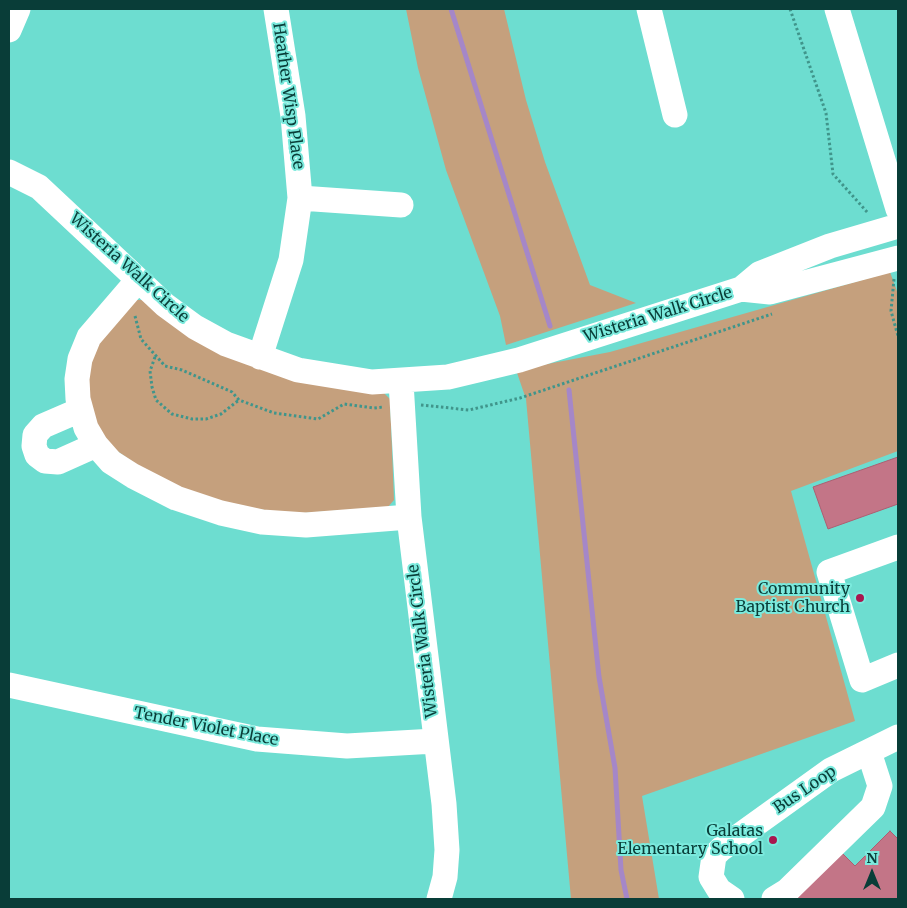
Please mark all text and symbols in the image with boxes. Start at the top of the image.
street label: Heather Wisp Place [268,21,308,171]
street label: Wisteria Walk Circle [65,209,193,327]
street label: Wisteria Walk Circle [581,283,735,347]
street label: Wisteria Walk Circle [404,563,442,719]
place label: Community Baptist Church [735,579,850,617]
marker: Community Baptist Church [854,592,866,604]
street label: Tender Violet Place [132,704,280,750]
street label: Bus Loop [770,762,840,818]
place label: Galatas Elementary School [617,821,763,859]
marker: Galatas Elementary School [767,834,779,846]
north arrow [847,848,897,898]
text: N [866,849,878,867]

